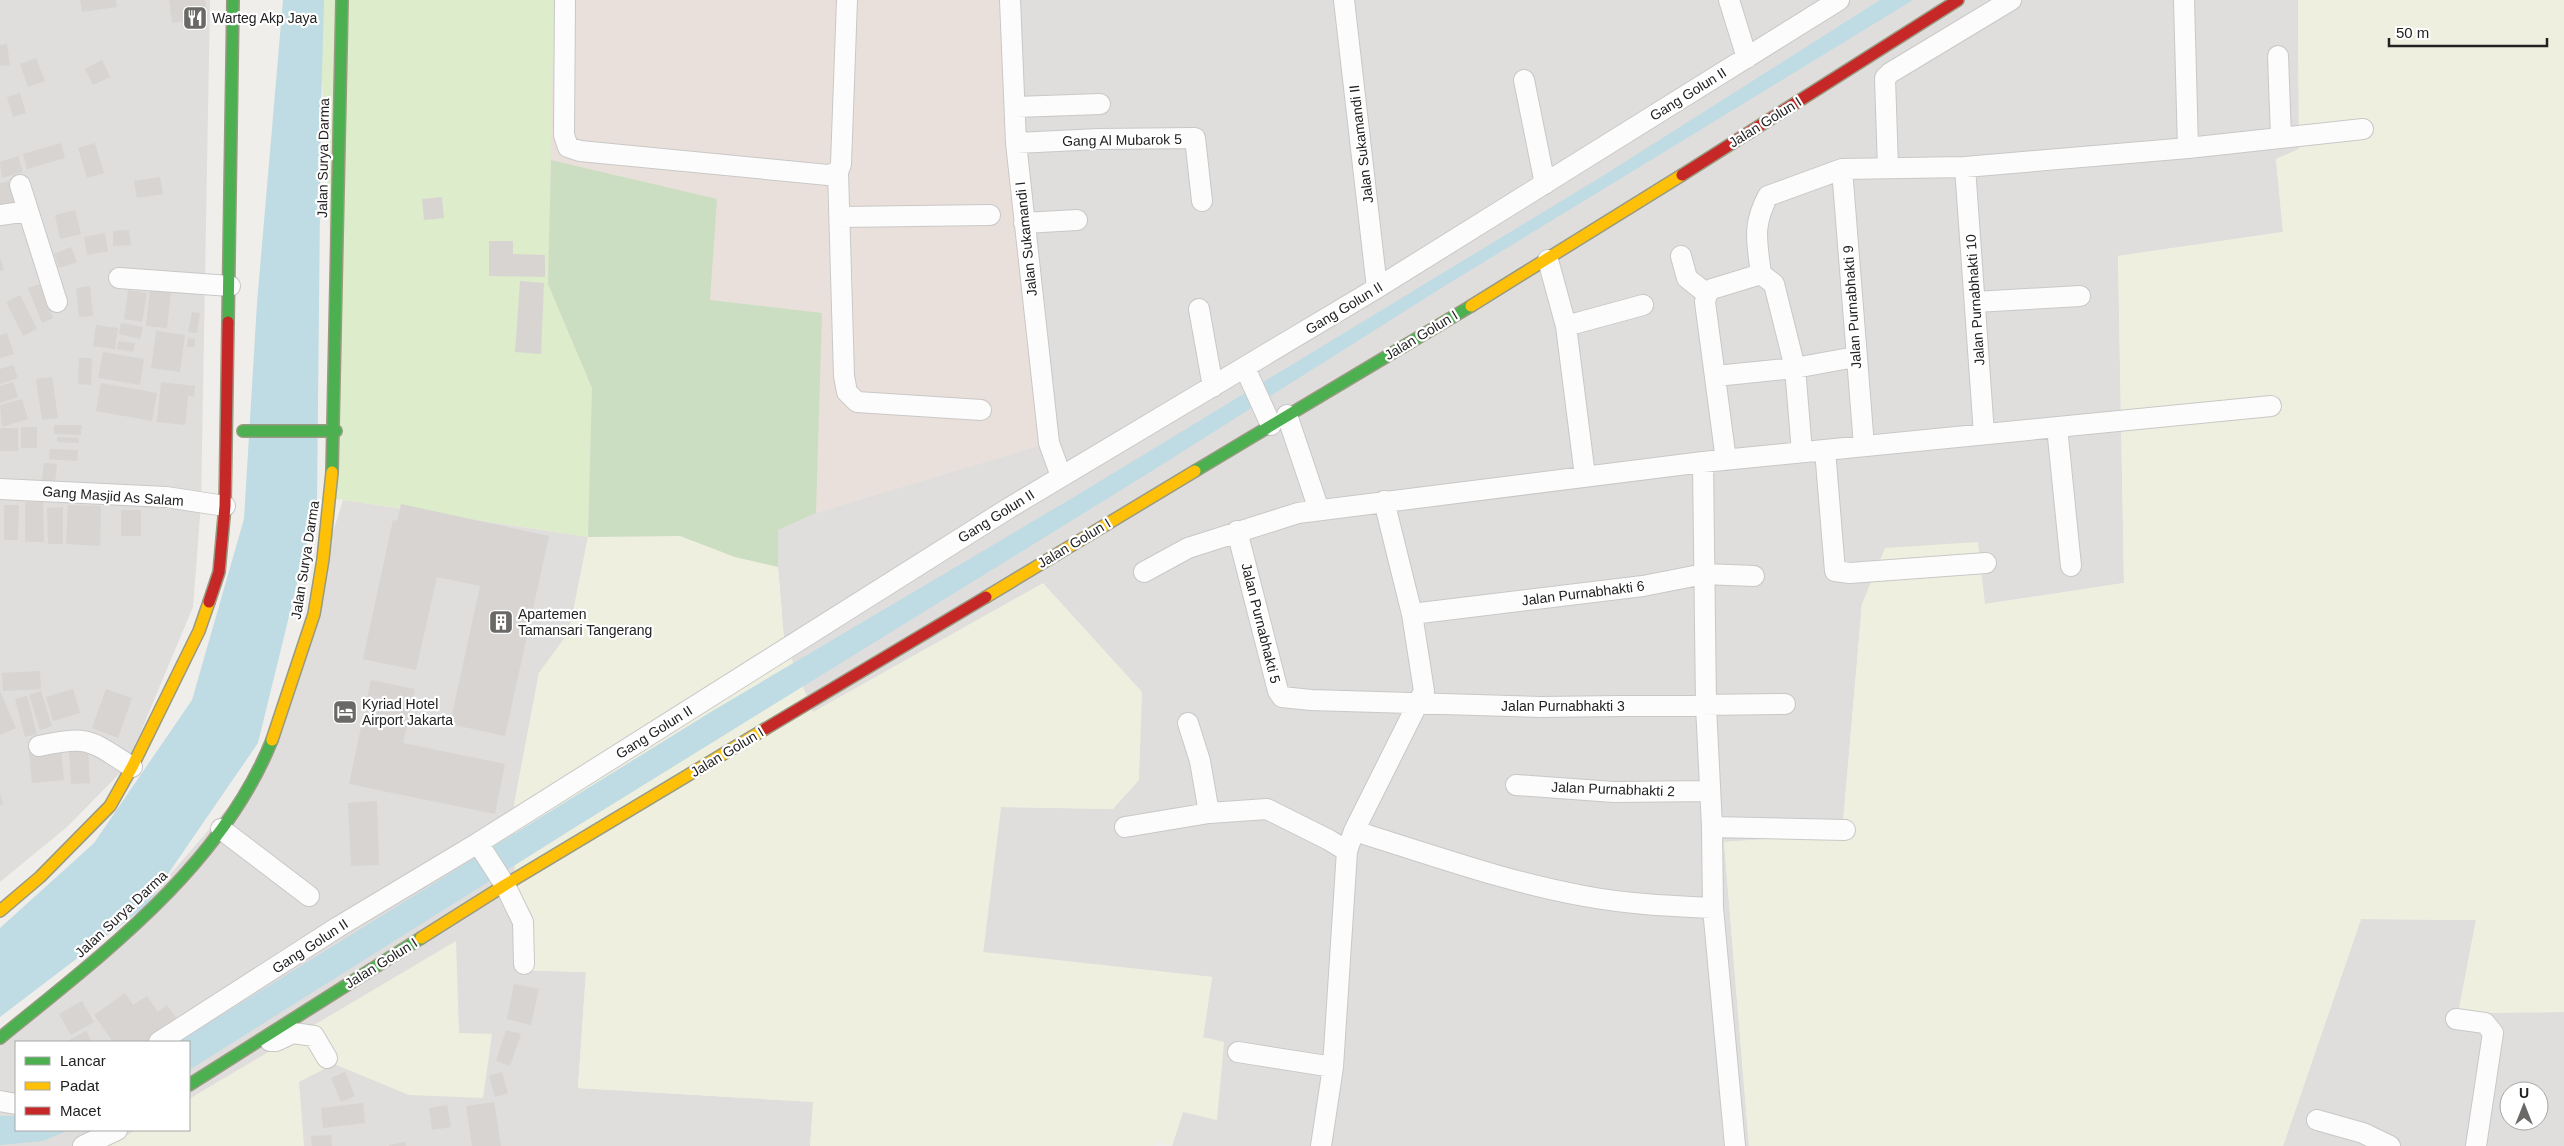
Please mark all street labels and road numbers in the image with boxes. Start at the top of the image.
street label: Gang Golun II [1647,64,1729,124]
street label: Jalan Sukamandi II [1346,84,1376,204]
street label: Jalan Golun I [1726,93,1804,151]
street label: Jalan Surya Darma [314,98,332,218]
street label: Gang Al Mubarok 5 [1062,131,1182,149]
street label: Jalan Sukamandi I [1012,181,1040,297]
street label: Jalan Purnabhakti 10 [1962,234,1988,366]
street label: Jalan Purnabhakti 9 [1840,245,1864,369]
street label: Gang Golun II [1303,279,1385,337]
street label: Jalan Golun I [1382,307,1460,363]
street label: Gang Masjid As Salam [42,483,184,509]
street label: Gang Golun II [955,486,1037,546]
street label: Jalan Surya Darma [288,499,322,620]
street label: Jalan Golun I [1035,515,1113,571]
street label: Jalan Purnabhakti 5 [1238,561,1284,685]
street label: Jalan Purnabhakti 6 [1521,577,1646,608]
street label: Jalan Purnabhakti 3 [1501,698,1625,714]
street label: Gang Golun II [613,702,695,762]
street label: Jalan Golun I [688,724,766,780]
street label: Jalan Purnabhakti 2 [1551,779,1675,799]
street label: Jalan Surya Darma [72,867,170,961]
street label: Gang Golun II [269,916,351,976]
street label: Jalan Golun I [342,934,420,992]

